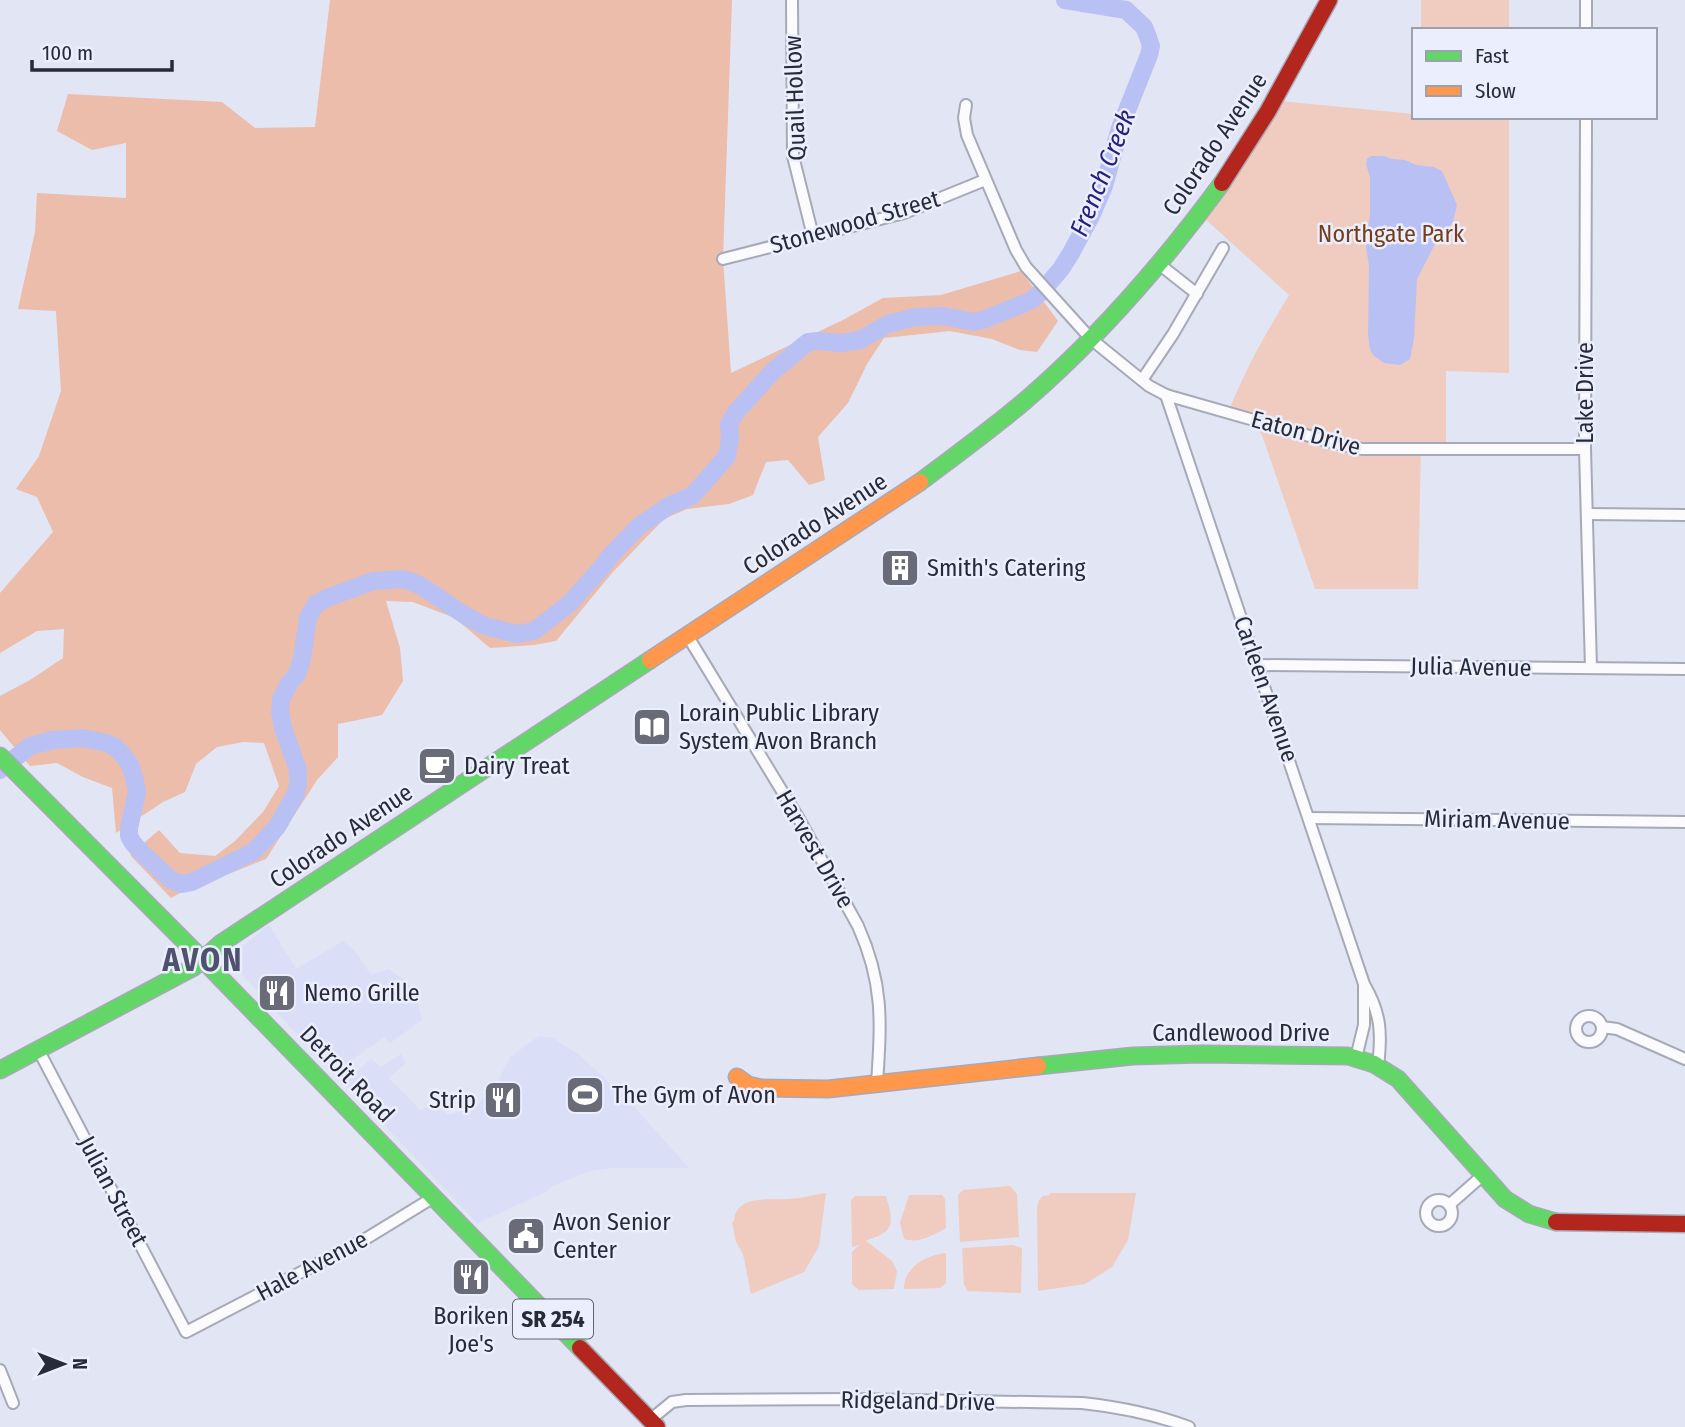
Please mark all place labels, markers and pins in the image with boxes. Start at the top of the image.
building icon: Smith's Catering [879,547,921,589]
place label: Smith's Catering [927,554,1086,582]
place label: Lorain Public Library System Avon Branch [679,699,879,755]
library icon: Lorain Public Library System Avon Branch [631,706,673,748]
cafe icon: Dairy Treat [416,745,458,787]
place label: Dairy Treat [464,752,570,780]
restaurant icon: Nemo Grille [256,972,298,1014]
place label: Nemo Grille [304,979,420,1007]
sports icon: The Gym of Avon [564,1074,606,1116]
restaurant icon: Strip [482,1079,524,1121]
place label: The Gym of Avon [612,1081,776,1109]
place label: Strip [429,1086,476,1114]
place label: Avon Senior Center [553,1208,671,1264]
public building icon: Avon Senior Center [505,1215,547,1257]
restaurant icon: Boriken Joe's [450,1256,492,1298]
place label: Boriken Joe's [433,1302,509,1358]

